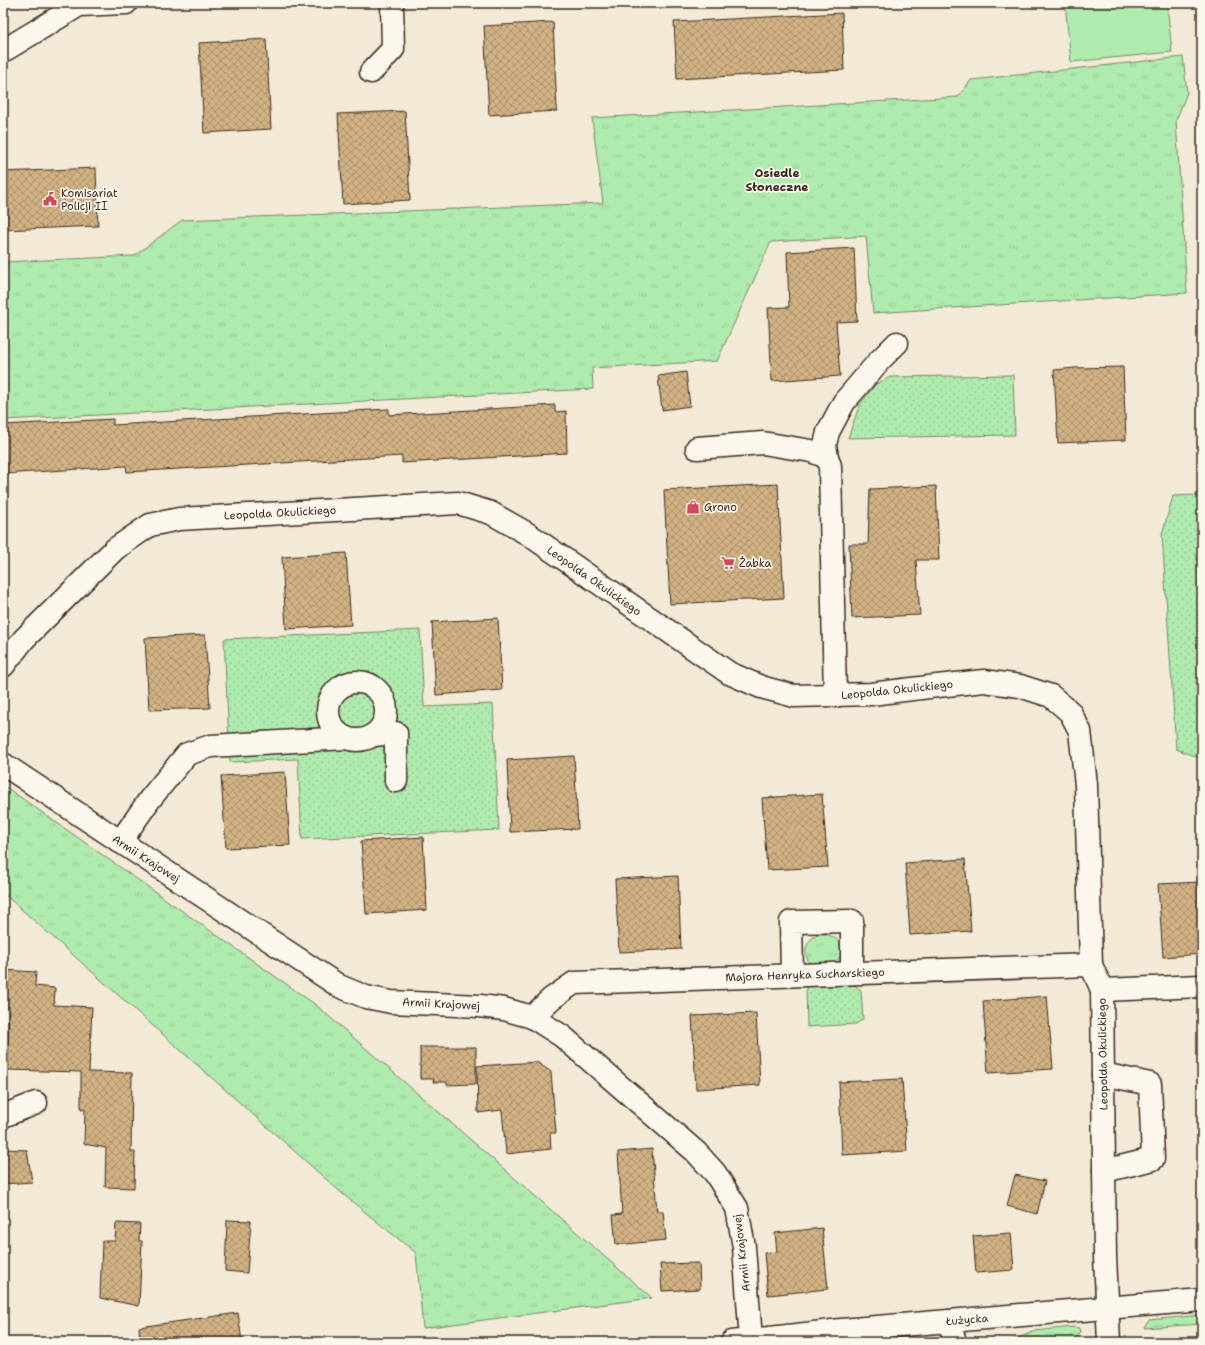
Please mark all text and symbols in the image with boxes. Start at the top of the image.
district label: Osiedle Słoneczne [745,165,809,195]
place label: Komisariat Policji II [61,186,118,214]
public building icon: Komisariat Policji II [42,191,58,207]
shop icon: Grono [685,499,701,515]
place label: Grono [704,500,737,515]
street label: Leopolda Okulickiego [223,503,337,523]
street label: Leopolda Okulickiego [544,543,645,620]
supermarket icon: Żabka [720,555,736,571]
place label: Żabka [739,556,772,571]
street label: Leopolda Okulickiego [840,677,954,703]
street label: Armii Krajowej [109,832,183,887]
street label: Majora Henryka Sucharskiego [725,965,885,985]
street label: Armii Krajowej [402,994,480,1014]
street label: Leopolda Okulickiego [1095,997,1111,1110]
street label: Armii Krajowej [730,1213,754,1293]
street label: Łużycka [944,1311,989,1329]

